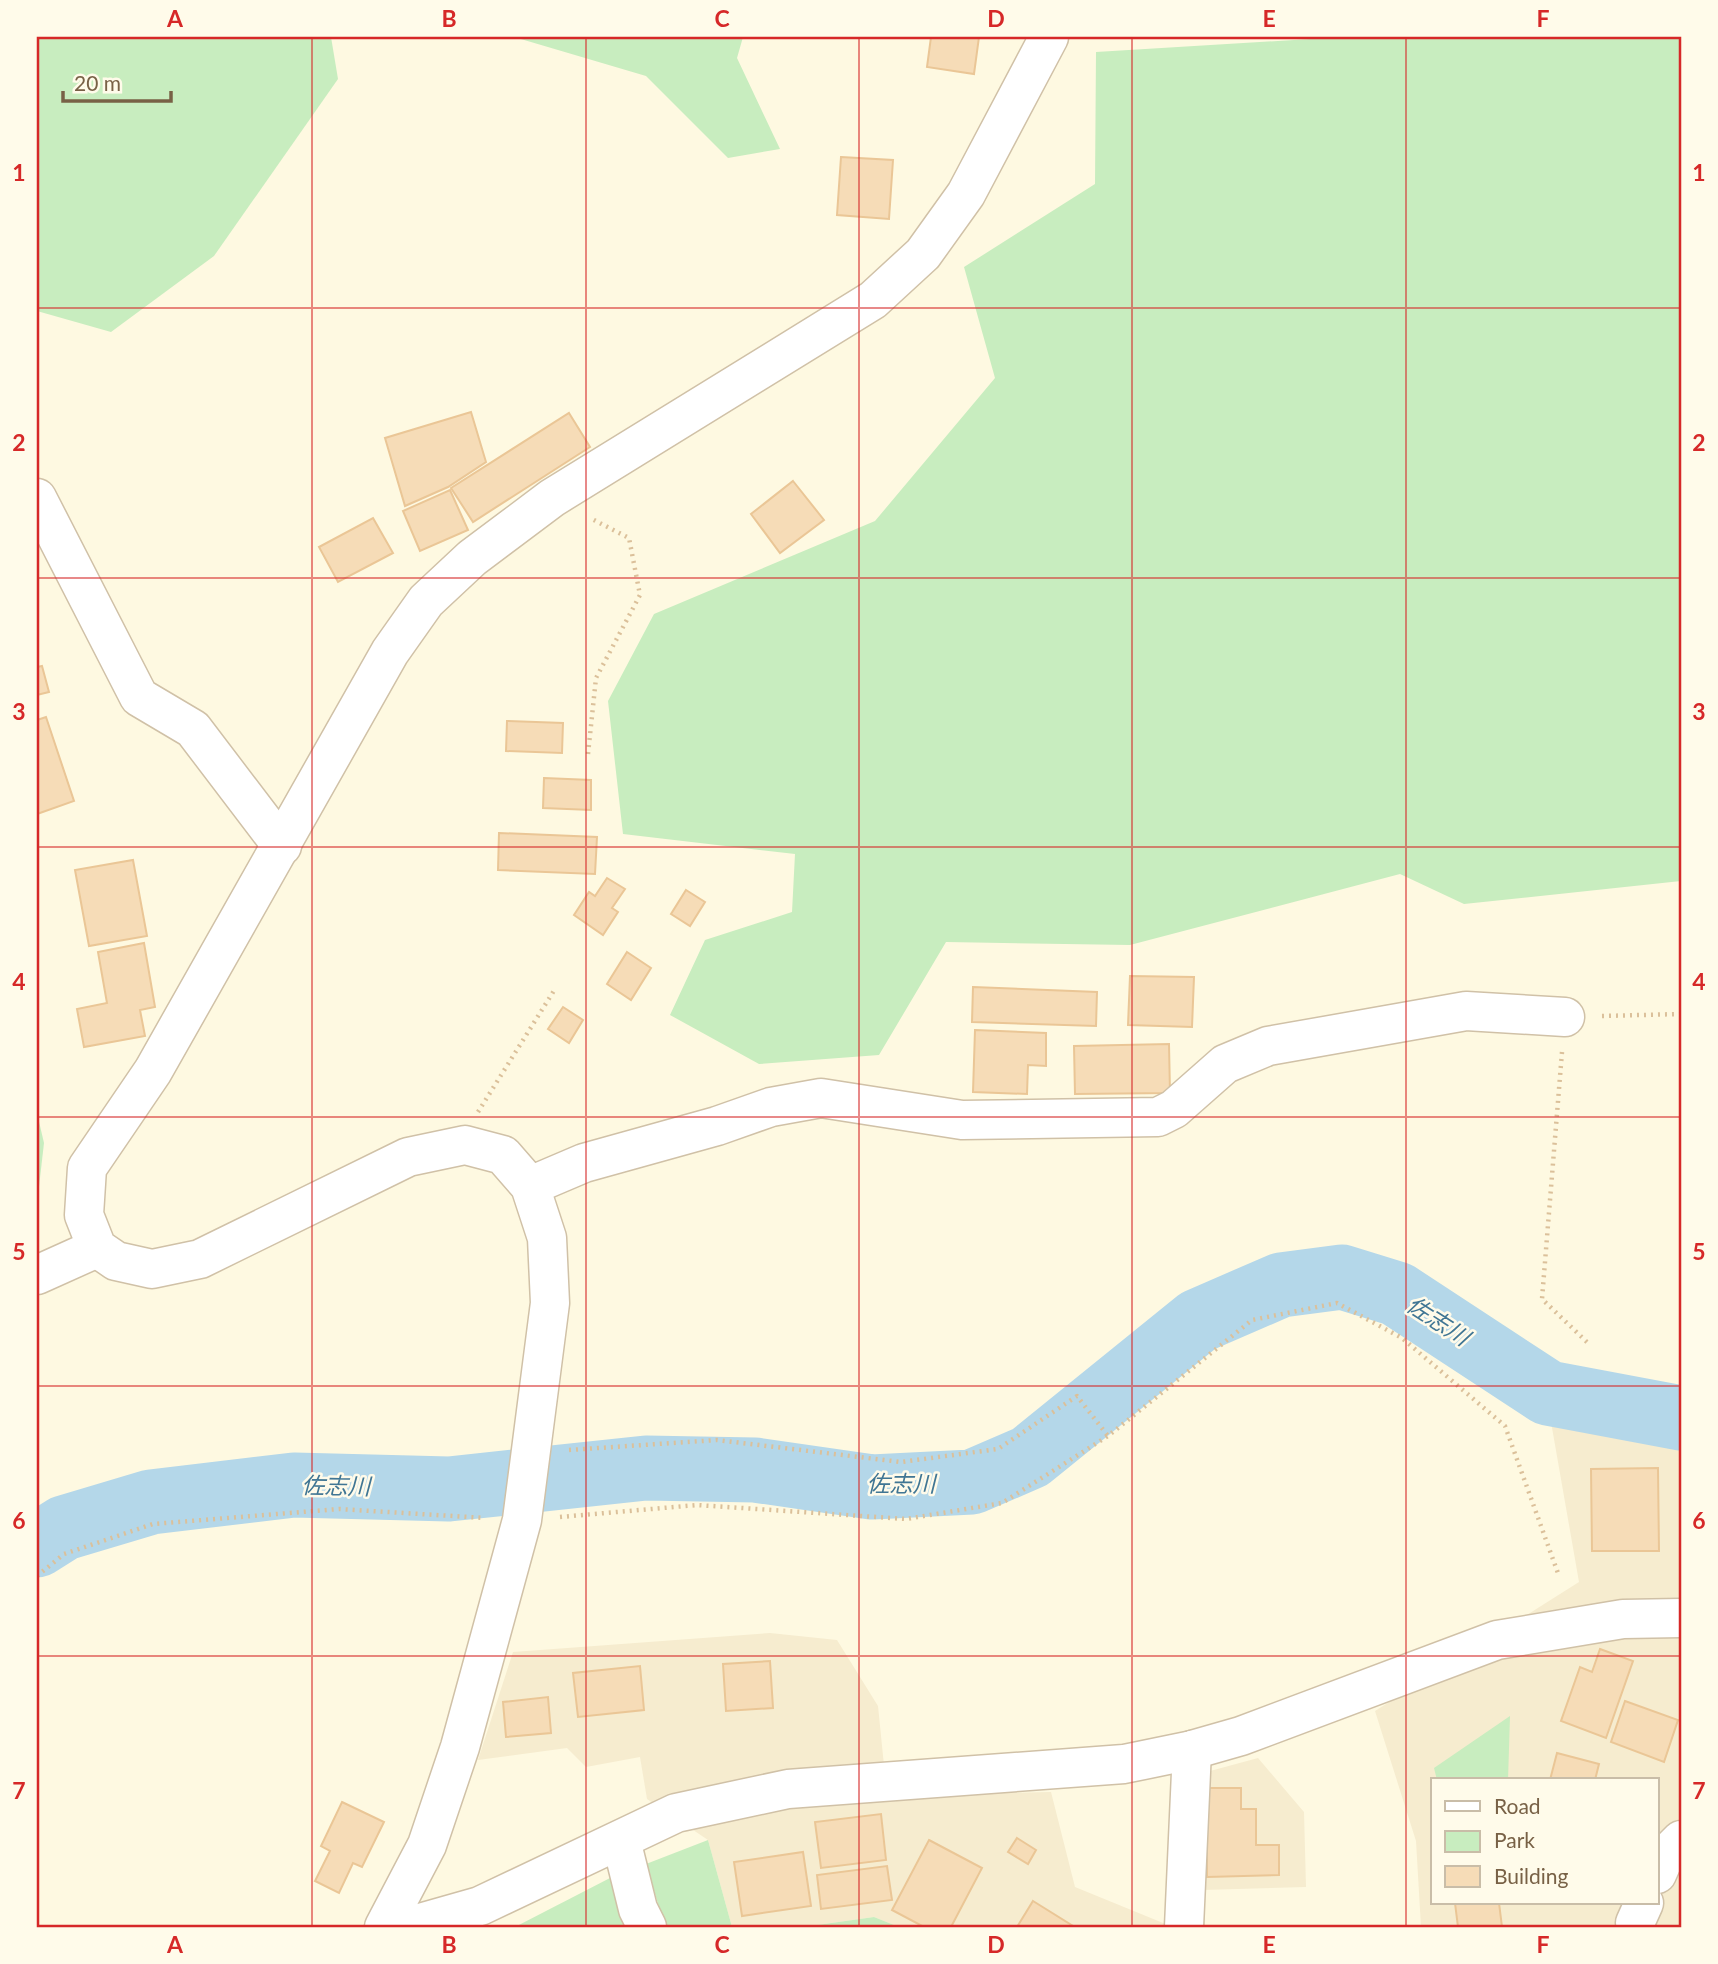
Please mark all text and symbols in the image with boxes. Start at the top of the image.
text: A [166,4,184,32]
text: B [441,4,457,32]
text: C [714,4,730,32]
text: D [987,4,1005,32]
text: E [1262,4,1276,32]
text: F [1536,4,1550,32]
scale bar [63,60,172,104]
text: 20 m [74,70,121,95]
text: 1 [12,158,26,186]
text: 1 [1692,158,1706,186]
text: 2 [12,428,26,456]
text: 2 [1692,428,1706,456]
text: 3 [12,697,26,725]
text: 3 [1692,697,1706,725]
text: 4 [12,967,26,995]
text: 4 [1692,967,1706,995]
text: 5 [12,1237,26,1265]
text: 5 [1692,1237,1706,1265]
water label: 佐志川 [1402,1290,1478,1352]
water label: 佐志川 [867,1469,939,1497]
water label: 佐志川 [301,1470,374,1500]
text: 6 [12,1506,26,1534]
text: 6 [1692,1506,1706,1534]
text: 7 [12,1776,26,1804]
text: 7 [1692,1776,1706,1804]
legend [1431,1778,1658,1904]
text: Road [1494,1793,1541,1818]
text: Park [1494,1827,1535,1852]
text: Building [1494,1863,1569,1888]
text: A [166,1930,184,1958]
text: B [441,1930,457,1958]
text: C [714,1930,730,1958]
text: D [987,1930,1005,1958]
text: E [1262,1930,1276,1958]
text: F [1536,1930,1550,1958]

